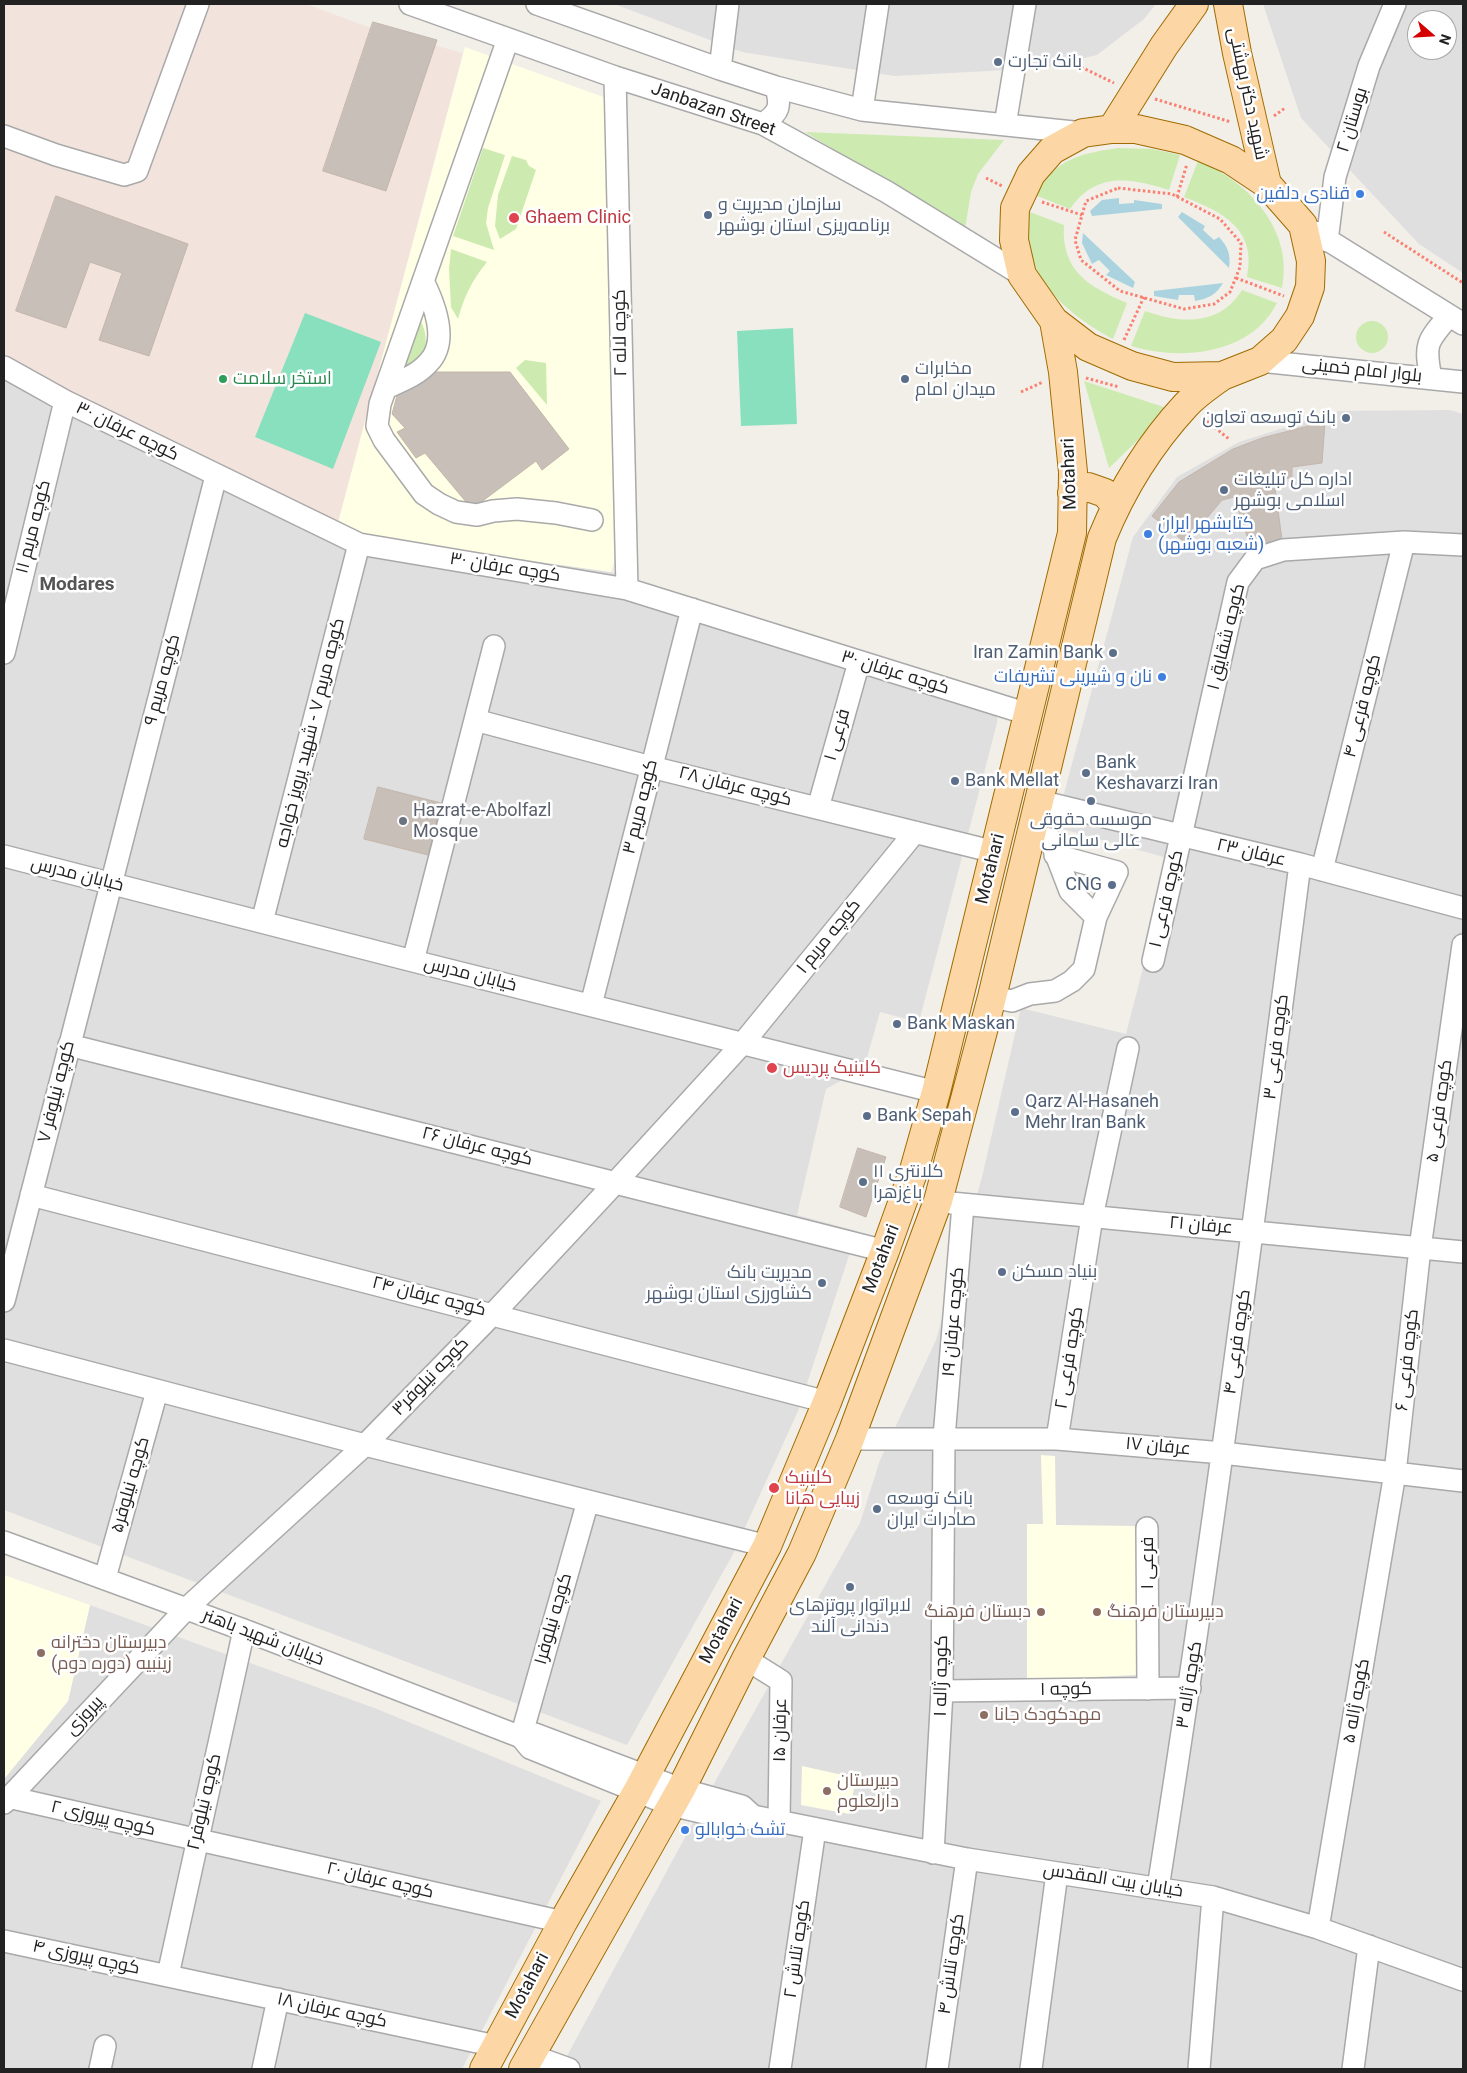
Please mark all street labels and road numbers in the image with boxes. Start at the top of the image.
street label: شهید دکتر بهشتی [1222,26,1272,162]
street label: Janbazan Street [648,79,778,141]
street label: بوستان ۲ [1333,85,1373,155]
street label: کوچه لاله ۲ [609,289,633,377]
street label: بلوار امام خمینی [1301,354,1423,388]
street label: کوچه عرفان ۳۰ [72,398,182,466]
street label: Motahari [1058,438,1082,510]
street label: کوچه مریم ۱۱ [12,478,56,576]
street label: کوچه عرفان ۳۰ [448,549,562,587]
street label: کوچه شقایق ۱ [1203,581,1251,693]
street label: کوچه مریم ۷ - شهید پرویز خواجه [272,616,350,850]
street label: کوچه مریم ۹ [140,632,186,728]
street label: کوچه عرفان ۳۰ [838,646,952,700]
street label: کوچه فرعی ۴ [1340,652,1386,760]
street label: فرعی ۱ [820,707,856,763]
street label: کوچه مریم ۳ [619,757,663,857]
street label: کوچه عرفان ۲۸ [676,762,794,812]
street label: Motahari [972,832,1010,906]
street label: عرفان ۲۳ [1214,835,1288,871]
street label: کوچه فرعی ۱ [1145,848,1189,950]
street label: خیابان مدرس [28,853,126,897]
street label: کوچه مریم ۱ [792,895,866,979]
street label: خیابان مدرس [421,953,519,997]
street label: کوچه فرعی ۳ [1260,993,1294,1101]
street label: کوچه نیلوفر ۷ [34,1039,80,1145]
street label: کوچه فرعی ۵ [1422,1058,1458,1164]
street label: کوچه عرفان ۲۶ [419,1123,535,1171]
street label: عرفان ۲۱ [1168,1212,1234,1240]
street label: Motahari [859,1222,905,1296]
street label: کوچه عرفان ۱۹ [938,1266,970,1378]
street label: کوچه عرفان ۲۴ [370,1272,488,1322]
street label: کوچه فرعی ۴ [1220,1288,1256,1396]
street label: کوچه فرعی ۲ [1051,1305,1089,1411]
street label: کوچه فرعی ۶ [1392,1308,1424,1412]
street label: کوچه نیلوفر۳ [388,1333,474,1421]
street label: عرفان ۱۷ [1124,1433,1192,1461]
street label: کوچه نیلوفر۵ [107,1435,155,1535]
street label: فرعی ۱ [1137,1537,1159,1589]
street label: کوچه نیلوفر۱ [531,1571,577,1667]
street label: Motahari [696,1594,748,1668]
street label: خیابان شهید باهنر [199,1605,327,1671]
street label: کوچه ژاله ۱ [930,1635,954,1717]
street label: کوچه ژاله ۳ [1172,1640,1208,1730]
street label: کوچه ژاله ۵ [1339,1657,1375,1745]
street label: کوچه ۱ [1040,1679,1092,1701]
street label: پیروزی [61,1692,109,1740]
street label: عرفان ۱۵ [770,1698,792,1762]
street label: کوچه نیلوفر۲ [183,1752,227,1852]
street label: کوچه پیروزی ۲ [49,1796,157,1842]
street label: کوچه عرفان ۲۰ [324,1858,436,1904]
street label: خیابان بیت المقدس [1042,1859,1184,1903]
street label: کوچه تلاش ۲ [780,1898,816,2000]
street label: کوچه تلاش ۴ [934,1912,970,2016]
street label: کوچه پیروزی ۴ [30,1936,142,1980]
street label: Motahari [502,1949,554,2023]
street label: کوچه عرفان ۱۸ [275,1989,389,2033]

